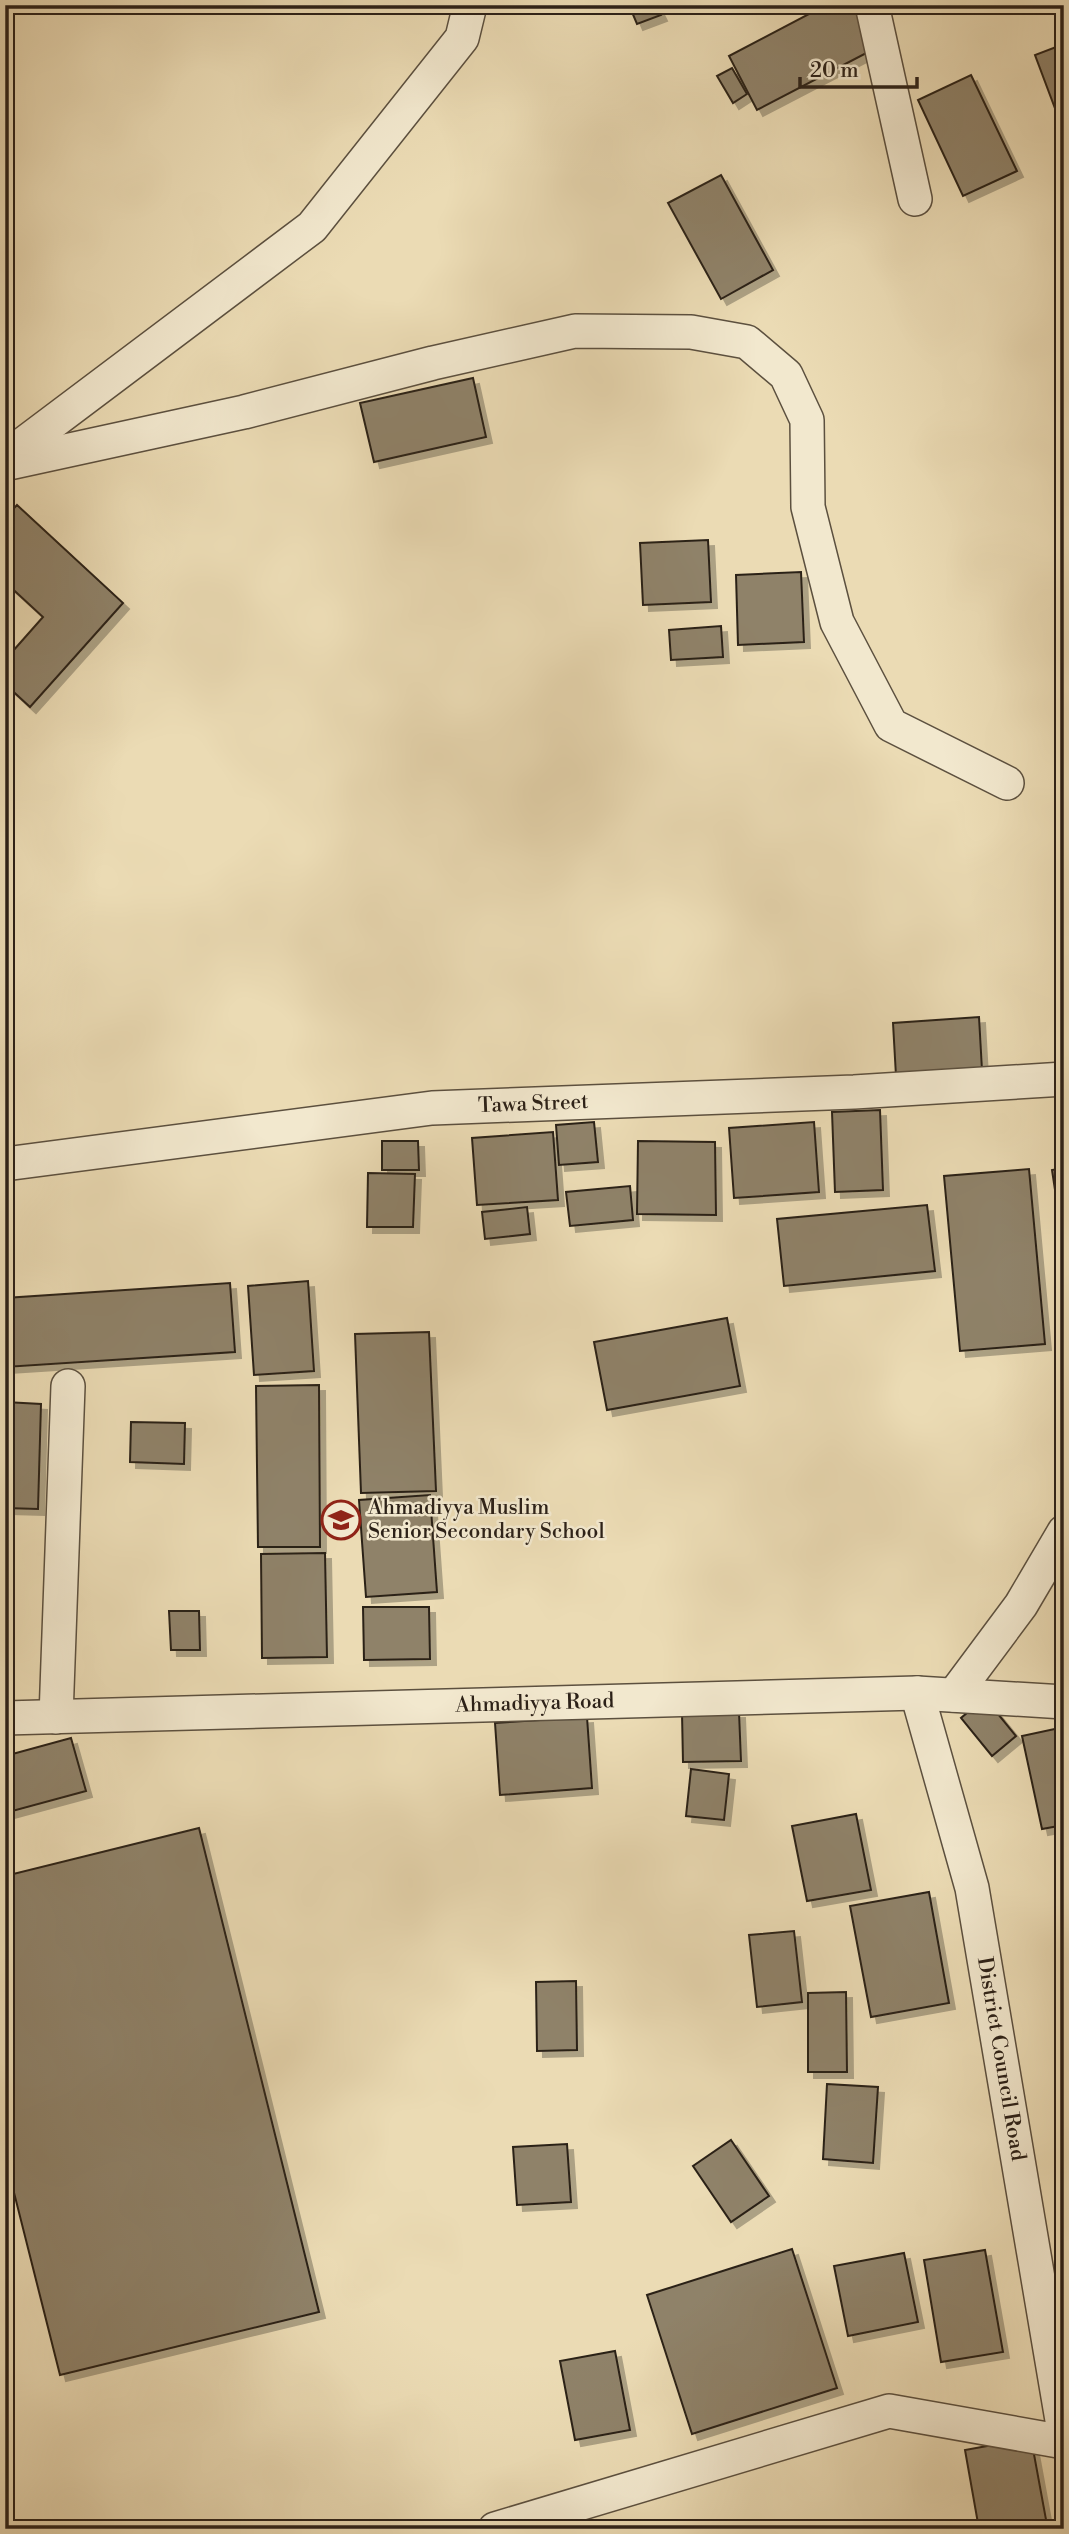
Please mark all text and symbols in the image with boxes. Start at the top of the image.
scale bar [800,46,917,90]
text: 20 m [810,58,859,84]
street label: Tawa Street [477,1089,590,1119]
place label: Ahmadiyya Muslim Senior Secondary School [367,1495,605,1545]
school or university icon: Ahmadiyya Muslim Senior Secondary School [320,1499,362,1541]
street label: Ahmadiyya Road [454,1688,615,1719]
street label: District Council Road [971,1955,1031,2163]

